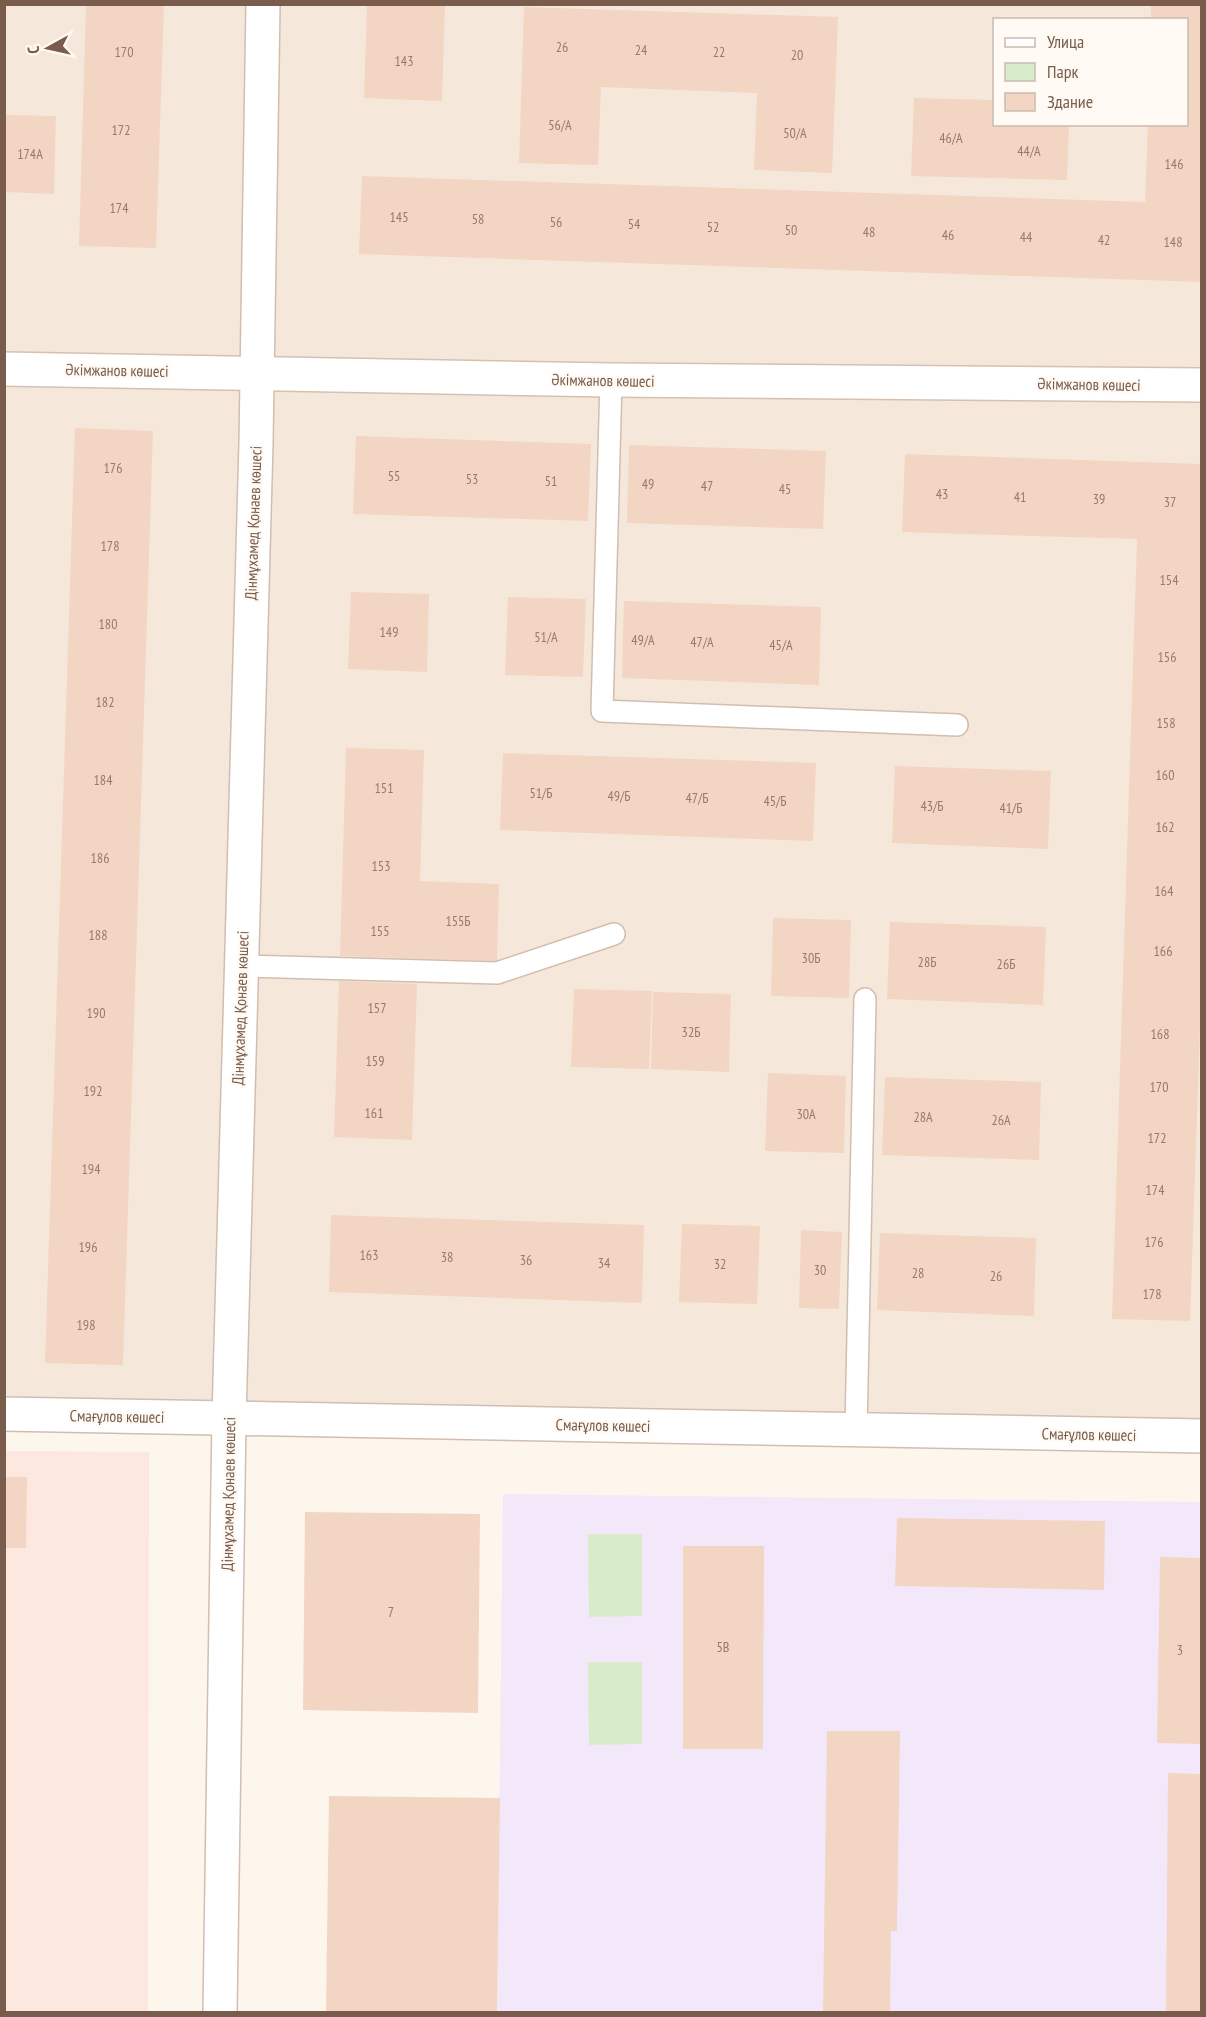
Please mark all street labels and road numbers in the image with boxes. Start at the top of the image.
street label: Әкімжанов көшесі [65,359,169,381]
street label: Әкімжанов көшесі [551,369,655,391]
street label: Әкімжанов көшесі [1037,373,1141,395]
street label: Дінмұхамед Қонаев көшесі [240,446,266,600]
street label: Дінмұхамед Қонаев көшесі [227,931,253,1085]
street label: Смағұлов көшесі [70,1405,164,1427]
street label: Смағұлов көшесі [556,1414,650,1436]
street label: Дінмұхамед Қонаев көшесі [217,1417,239,1571]
street label: Смағұлов көшесі [1042,1423,1136,1445]

